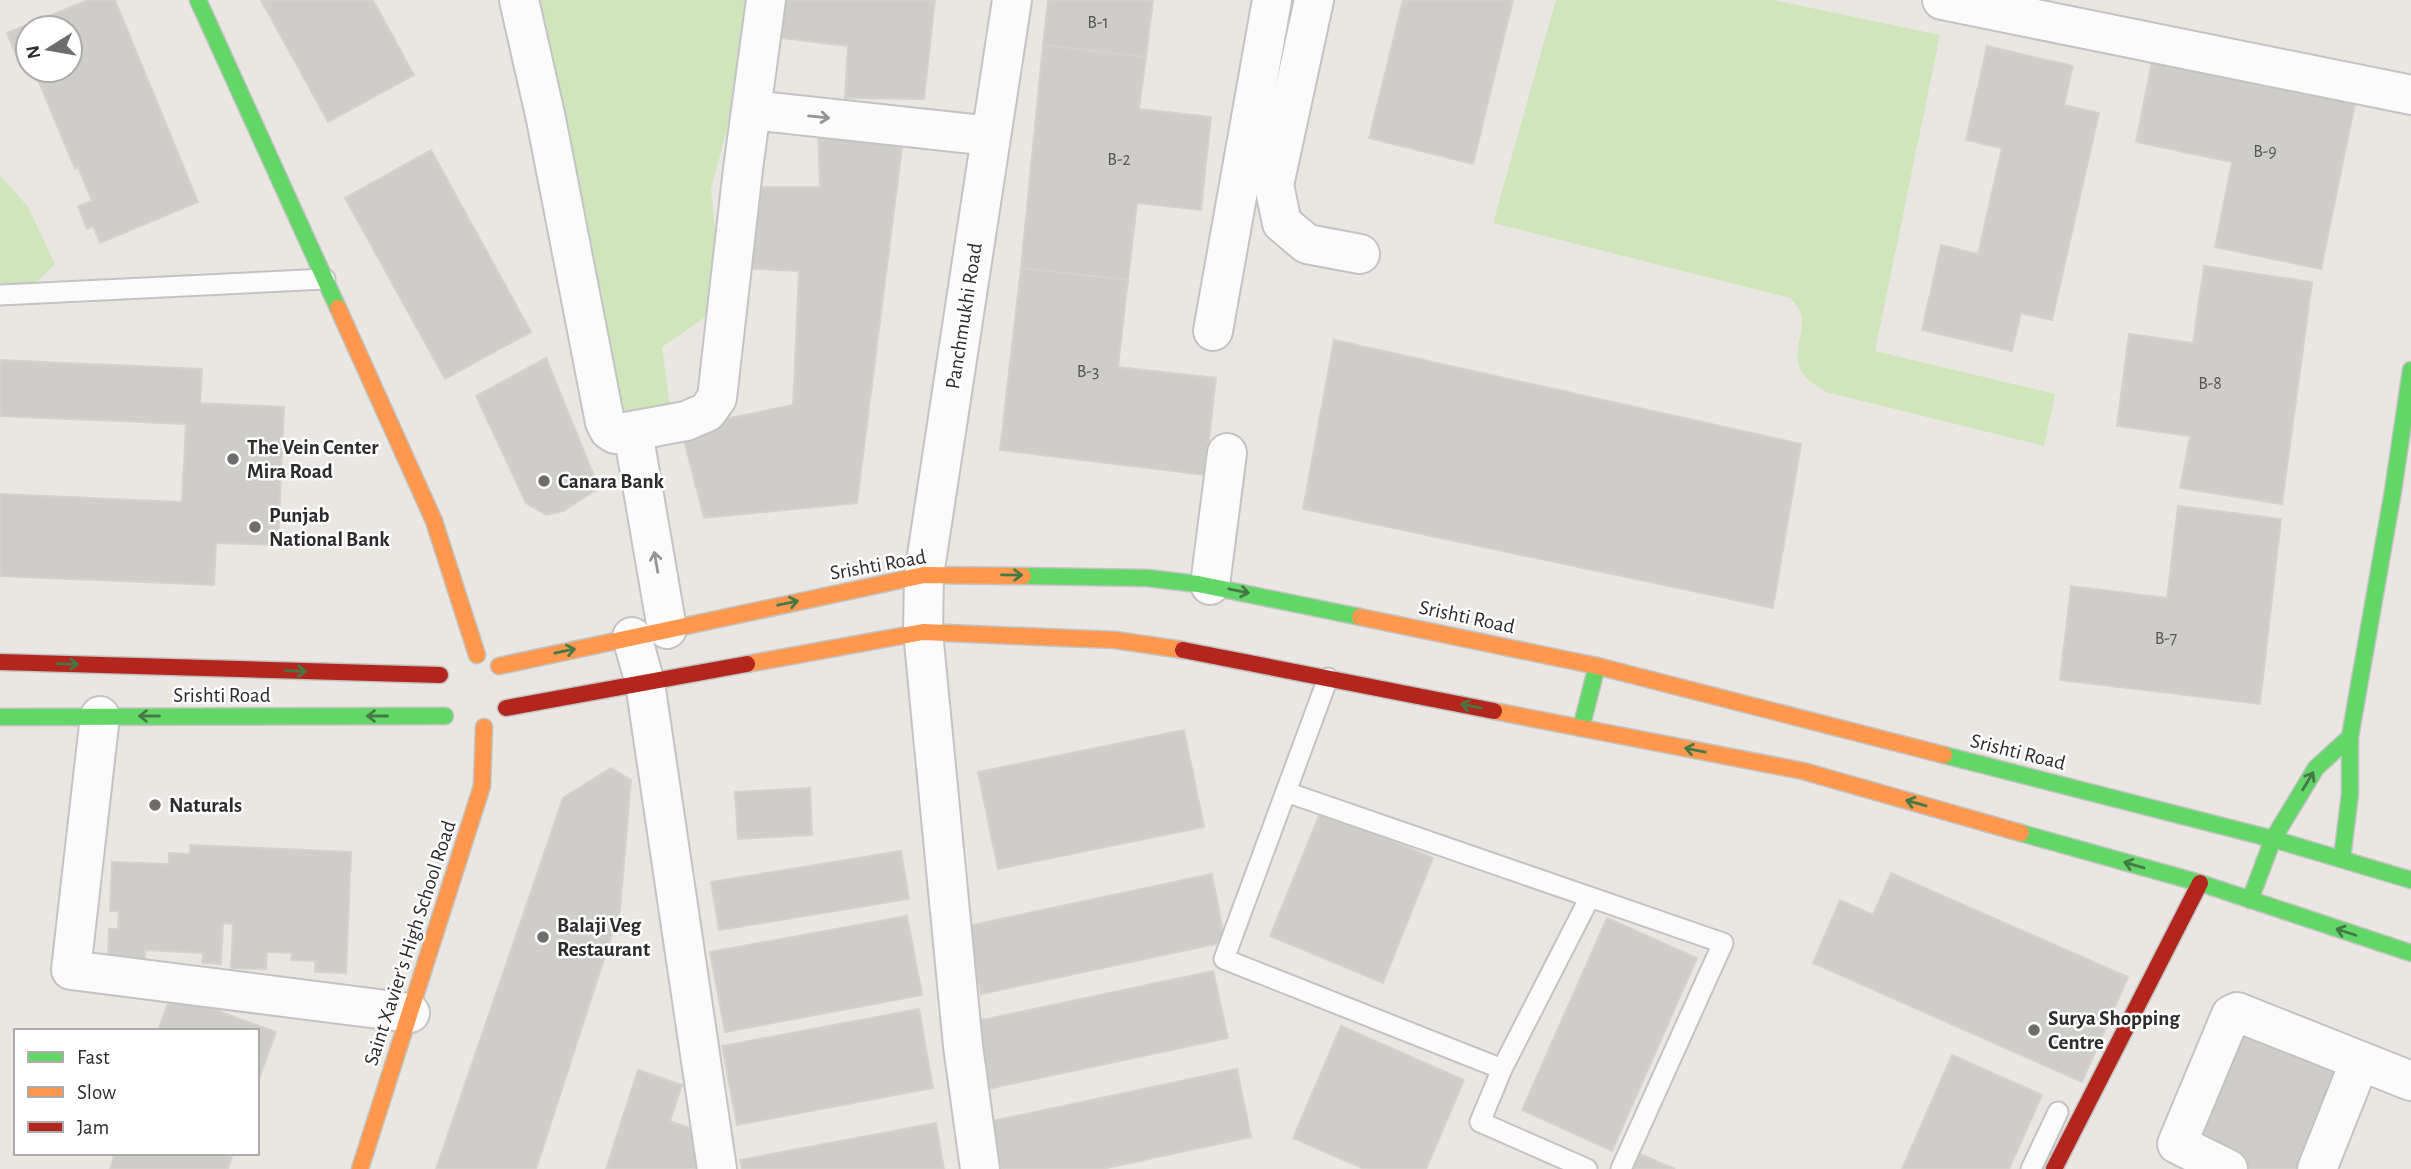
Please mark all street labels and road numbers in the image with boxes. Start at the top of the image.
street label: Panchmukhi Road [942,241,986,391]
street label: Srishti Road [828,546,928,584]
street label: Srishti Road [1417,597,1517,637]
street label: Srishti Road [173,685,271,706]
street label: Srishti Road [1968,730,2068,774]
street label: Saint Xavier's High School Road [360,818,460,1068]

